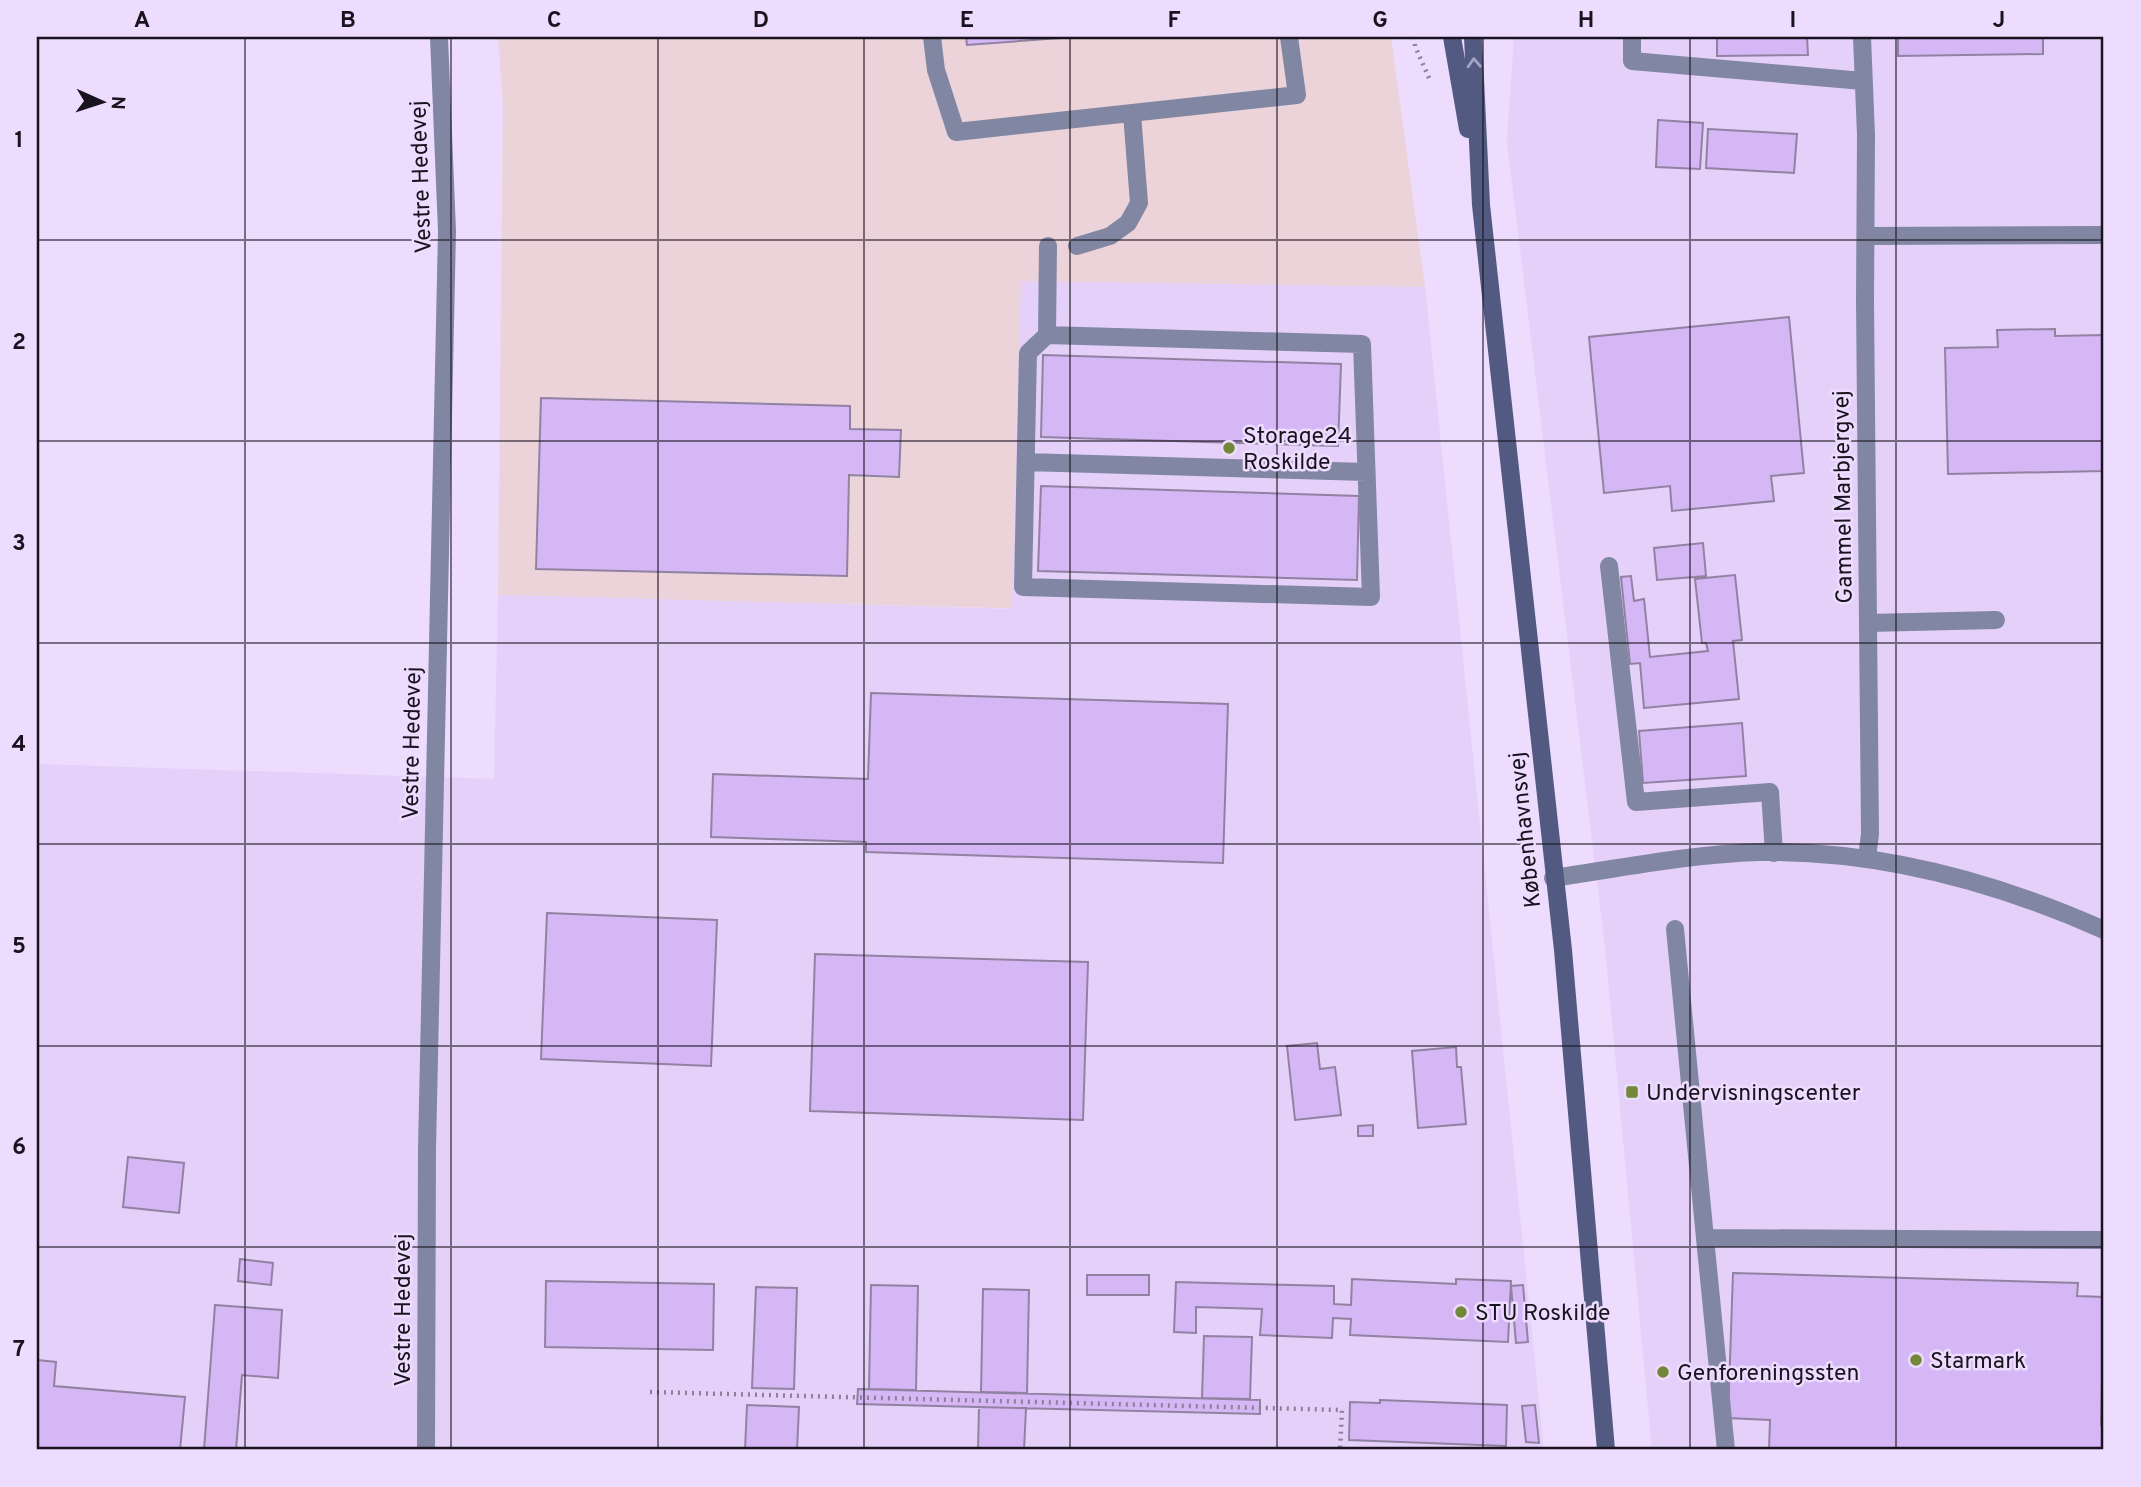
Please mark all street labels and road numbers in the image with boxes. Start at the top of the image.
street label: Vestre Hedevej [405,100,440,254]
street label: Gammel Marbjergvej [1828,390,1861,604]
street label: Vestre Hedevej [398,666,429,820]
street label: Københavnsvej [1504,750,1549,909]
street label: Vestre Hedevej [390,1233,419,1387]

